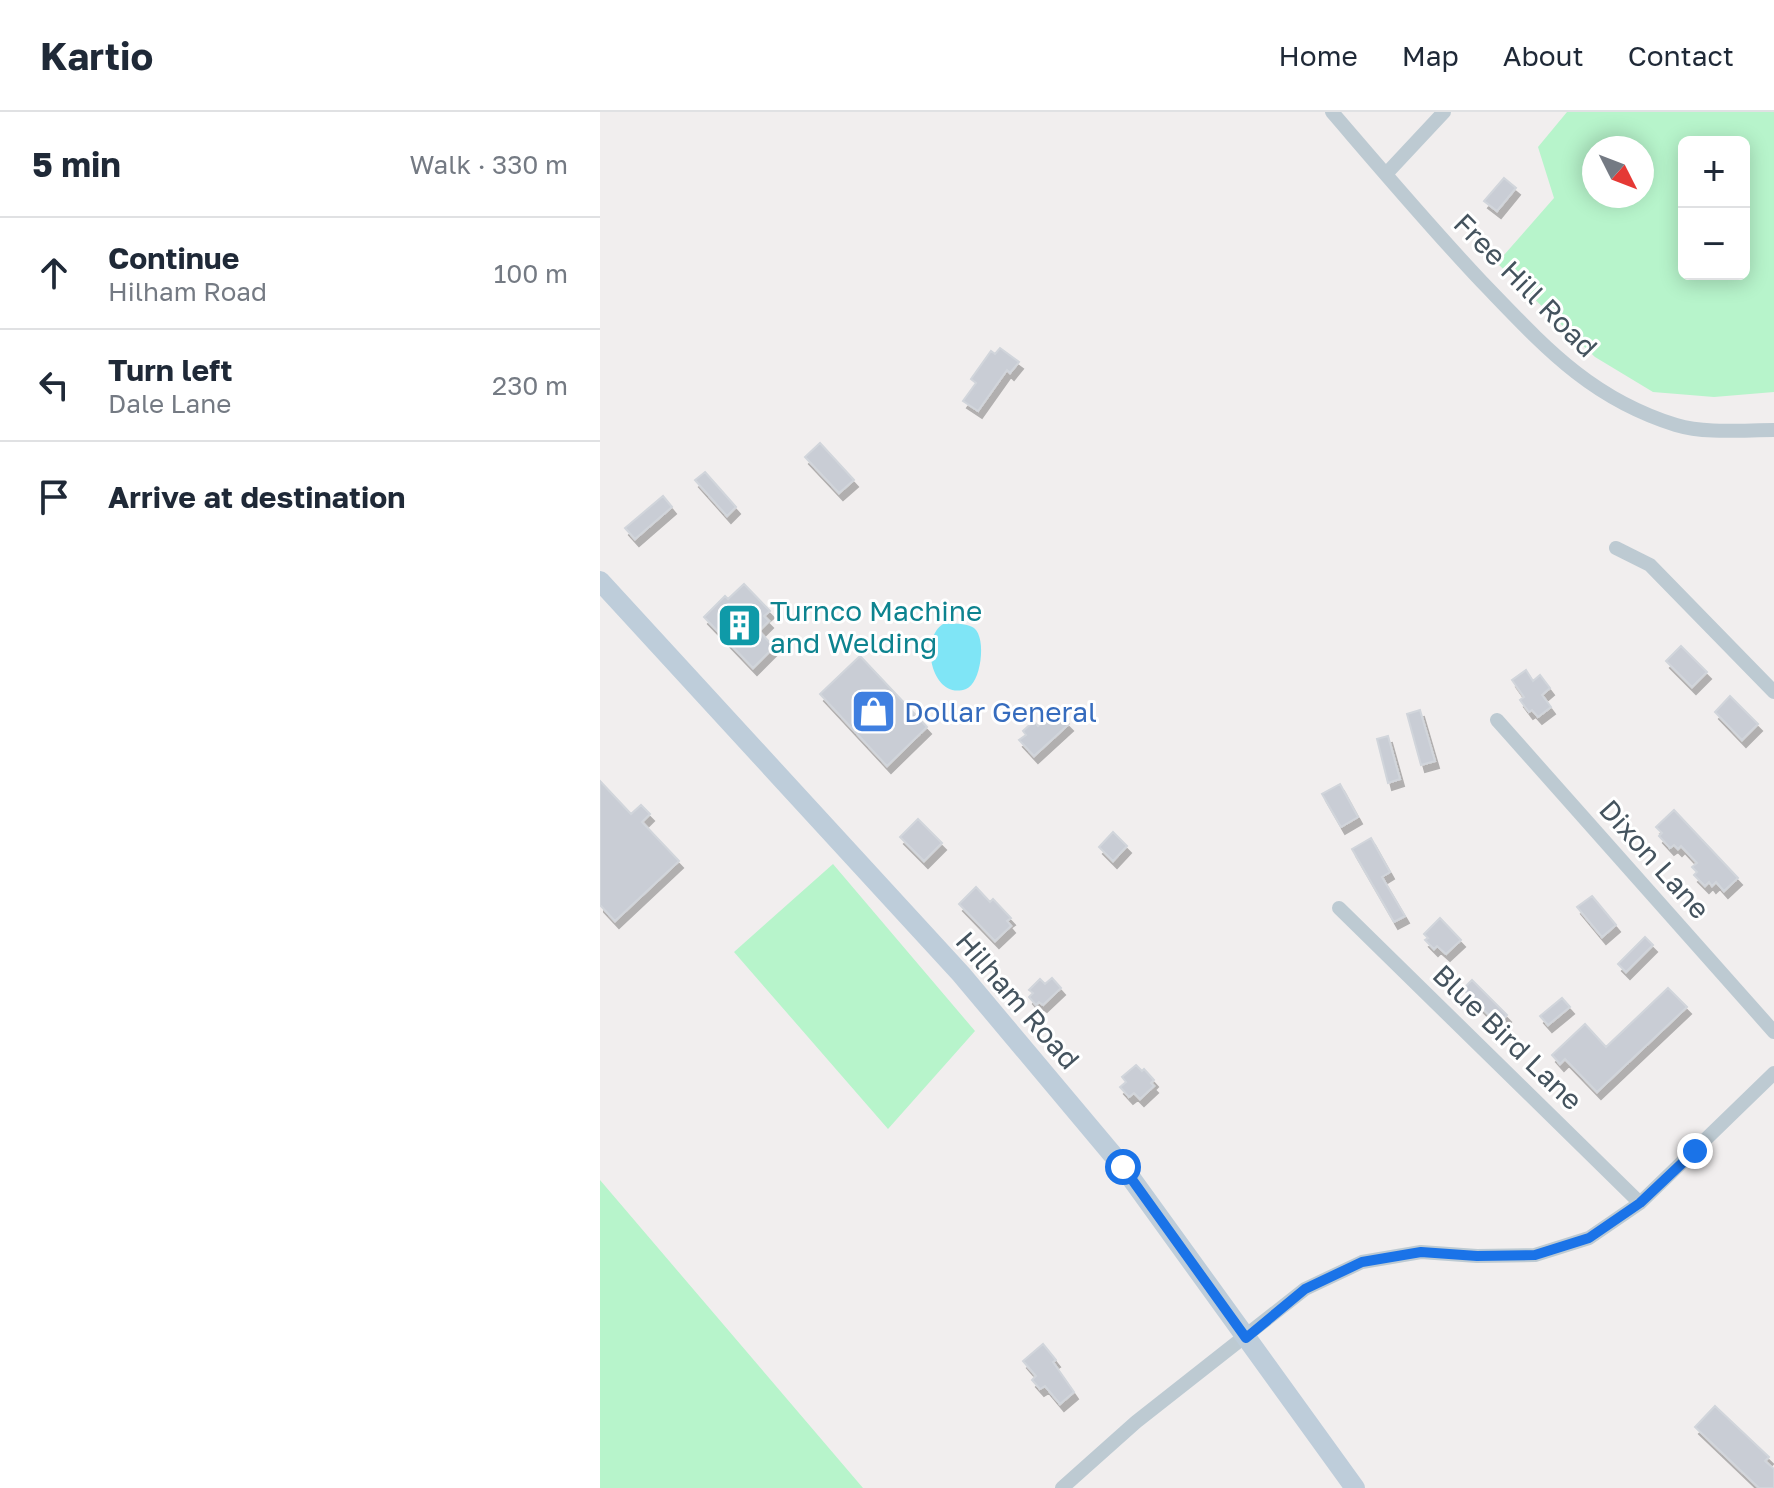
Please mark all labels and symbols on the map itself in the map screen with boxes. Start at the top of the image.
north arrow [1582,136,1654,208]
street label: Free Hill Road [1447,206,1605,364]
place label: Turnco Machine and Welding [770,594,982,659]
building icon: Turnco Machine and Welding [715,602,763,650]
shop icon: Dollar General [849,687,897,735]
place label: Dollar General [904,695,1097,728]
street label: Dixon Lane [1593,793,1717,925]
street label: Hilham Road [949,925,1087,1075]
street label: Blue Bird Lane [1427,958,1589,1116]
route end [1677,1133,1713,1169]
route start [1105,1149,1141,1185]

